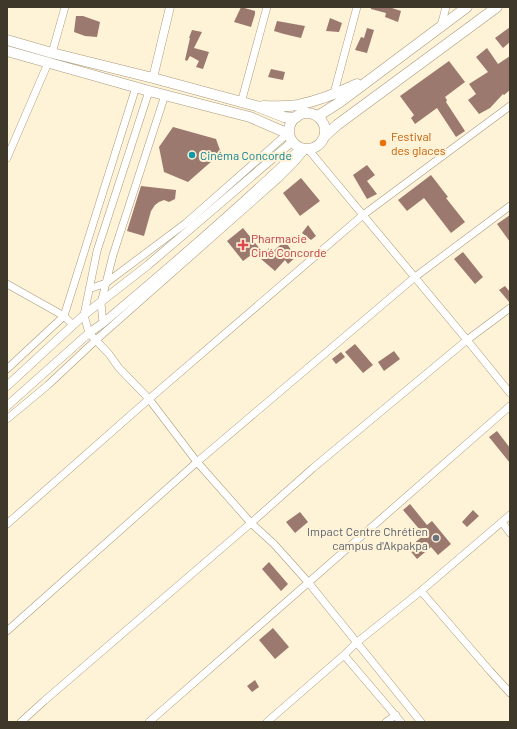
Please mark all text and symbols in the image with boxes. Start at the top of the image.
place label: Festival des glaces [391,129,446,157]
marker: Festival des glaces [378,138,388,148]
place label: Cinéma Concorde [200,148,292,162]
marker: Cinéma Concorde [187,150,197,160]
place label: Pharmacie Ciné Concorde [251,231,327,259]
marker: Pharmacie Ciné Concorde [238,240,248,250]
place label: Impact Centre Chrétien campus d'Akpakpa [307,524,428,552]
marker: Impact Centre Chrétien campus d'Akpakpa [431,533,441,543]

